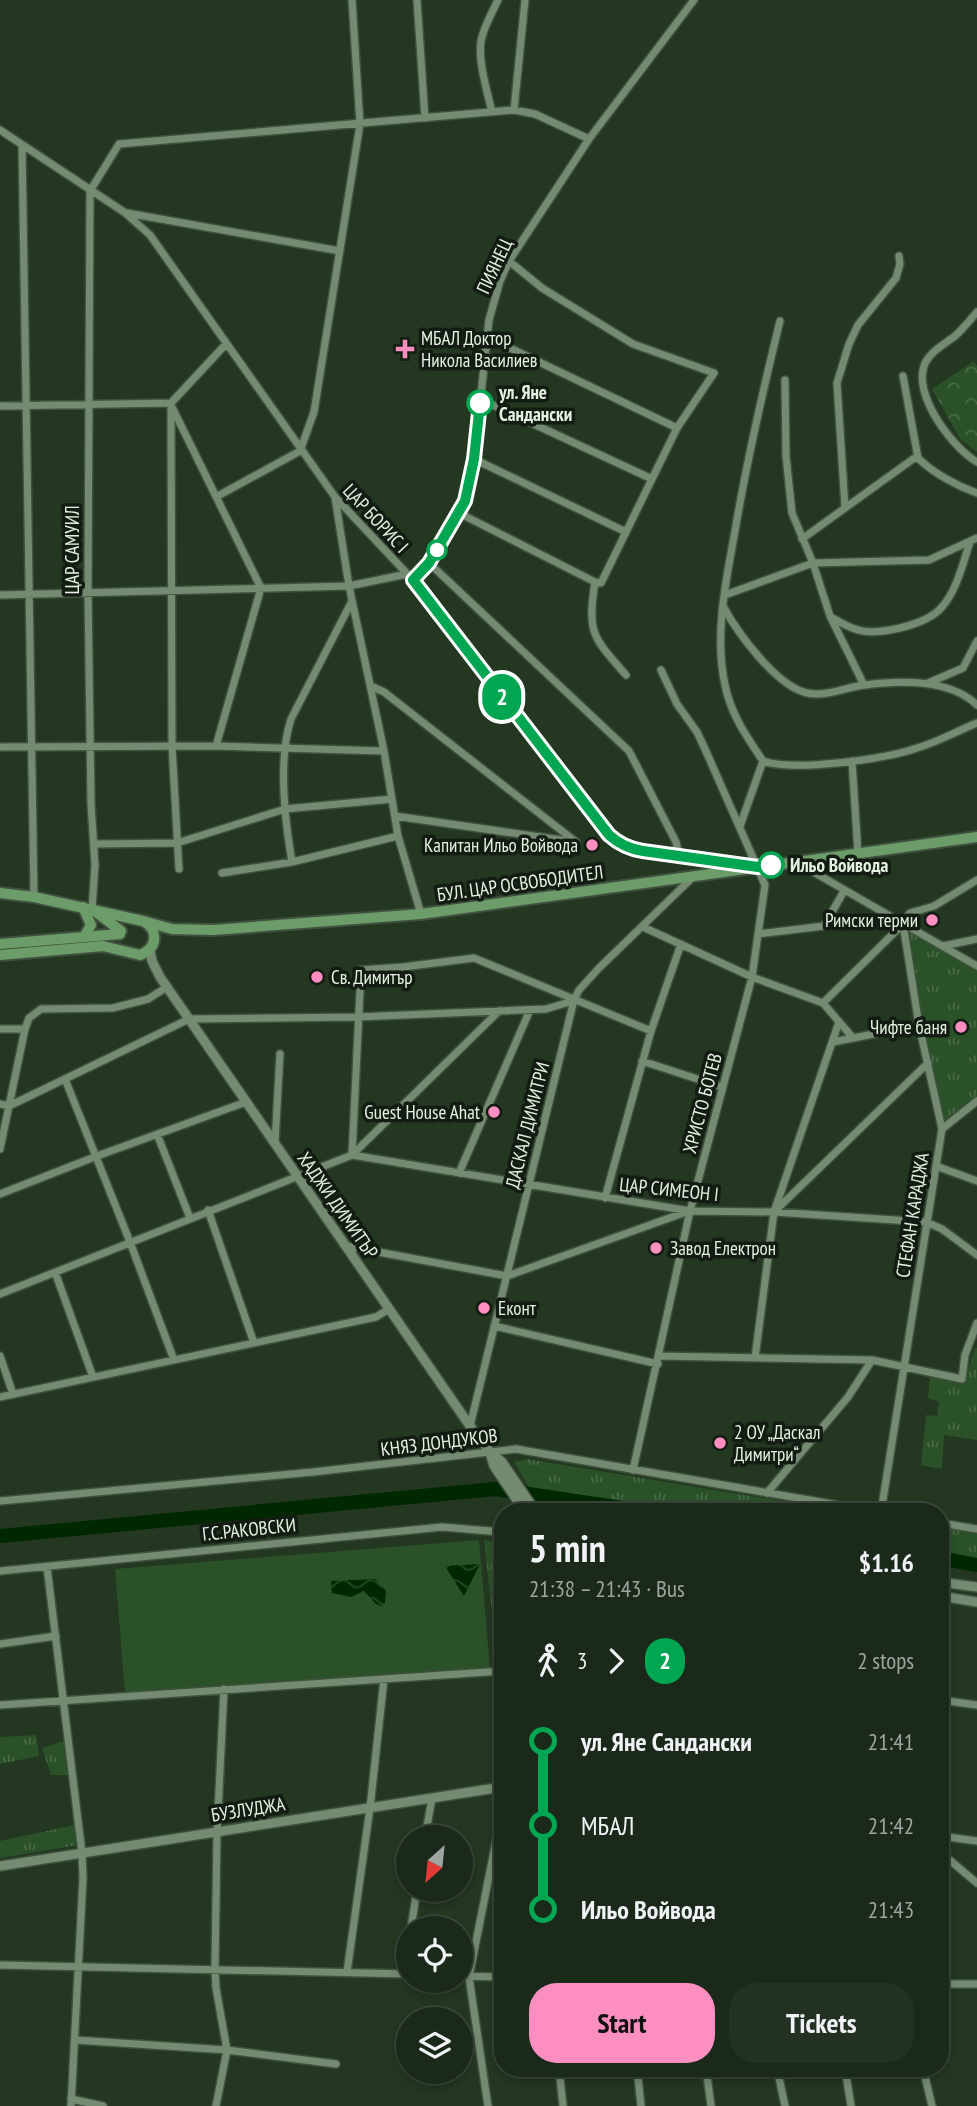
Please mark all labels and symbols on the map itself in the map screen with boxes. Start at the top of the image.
street label: ПИЯНЕЦ [471,234,517,297]
place label: МБАЛ Доктор Никола Василиев [421,326,538,372]
marker: МБАЛ Доктор Никола Василиев [395,339,415,359]
place label: ул. Яне Сандански [498,380,572,426]
marker: ул. Яне Сандански [467,390,493,416]
street label: ЦАР БОРИС I [338,478,414,558]
street label: ЦАР САМУИЛ [60,505,84,595]
unlabelled marker [427,540,447,560]
line badge: 2 [479,674,525,720]
place label: Капитан Ильо Войвода [424,833,578,857]
marker: Капитан Ильо Войвода [584,837,600,853]
marker: Ильо Войвода [758,852,784,878]
place label: Ильо Войвода [790,853,889,877]
street label: БУЛ. ЦАР ОСВОБОДИТЕЛ [435,859,605,907]
place label: Римски терми [825,908,918,932]
marker: Римски терми [924,912,940,928]
place label: Св. Димитър [331,965,412,989]
marker: Св. Димитър [309,969,325,985]
place label: Чифте баня [870,1015,947,1039]
marker: Чифте баня [953,1019,969,1035]
street label: ХРИСТО БОТЕВ [677,1050,727,1156]
street label: ДАСКАЛ ДИМИТРИ [500,1059,554,1191]
place label: Guest House Ahat [364,1100,481,1124]
marker: Guest House Ahat [486,1104,502,1120]
street label: ХАДЖИ ДИМИТЪР [292,1147,384,1263]
street label: СТЕФАН КАРАДЖА [890,1151,934,1279]
street label: ЦАР СИМЕОН I [618,1172,720,1206]
place label: Завод Електрон [670,1236,776,1260]
marker: Завод Електрон [648,1240,664,1256]
place label: Еконт [498,1296,537,1320]
marker: Еконт [476,1300,492,1316]
place label: 2 ОУ „Даскал Димитри“ [734,1420,821,1466]
street label: КНЯЗ ДОНДУКОВ [379,1423,499,1461]
marker: 2 ОУ „Даскал Димитри“ [712,1435,728,1451]
street label: Г.С.РАКОВСКИ [201,1512,297,1546]
street label: БУЗЛУДЖА [209,1791,287,1827]
north arrow [396,1825,472,1902]

